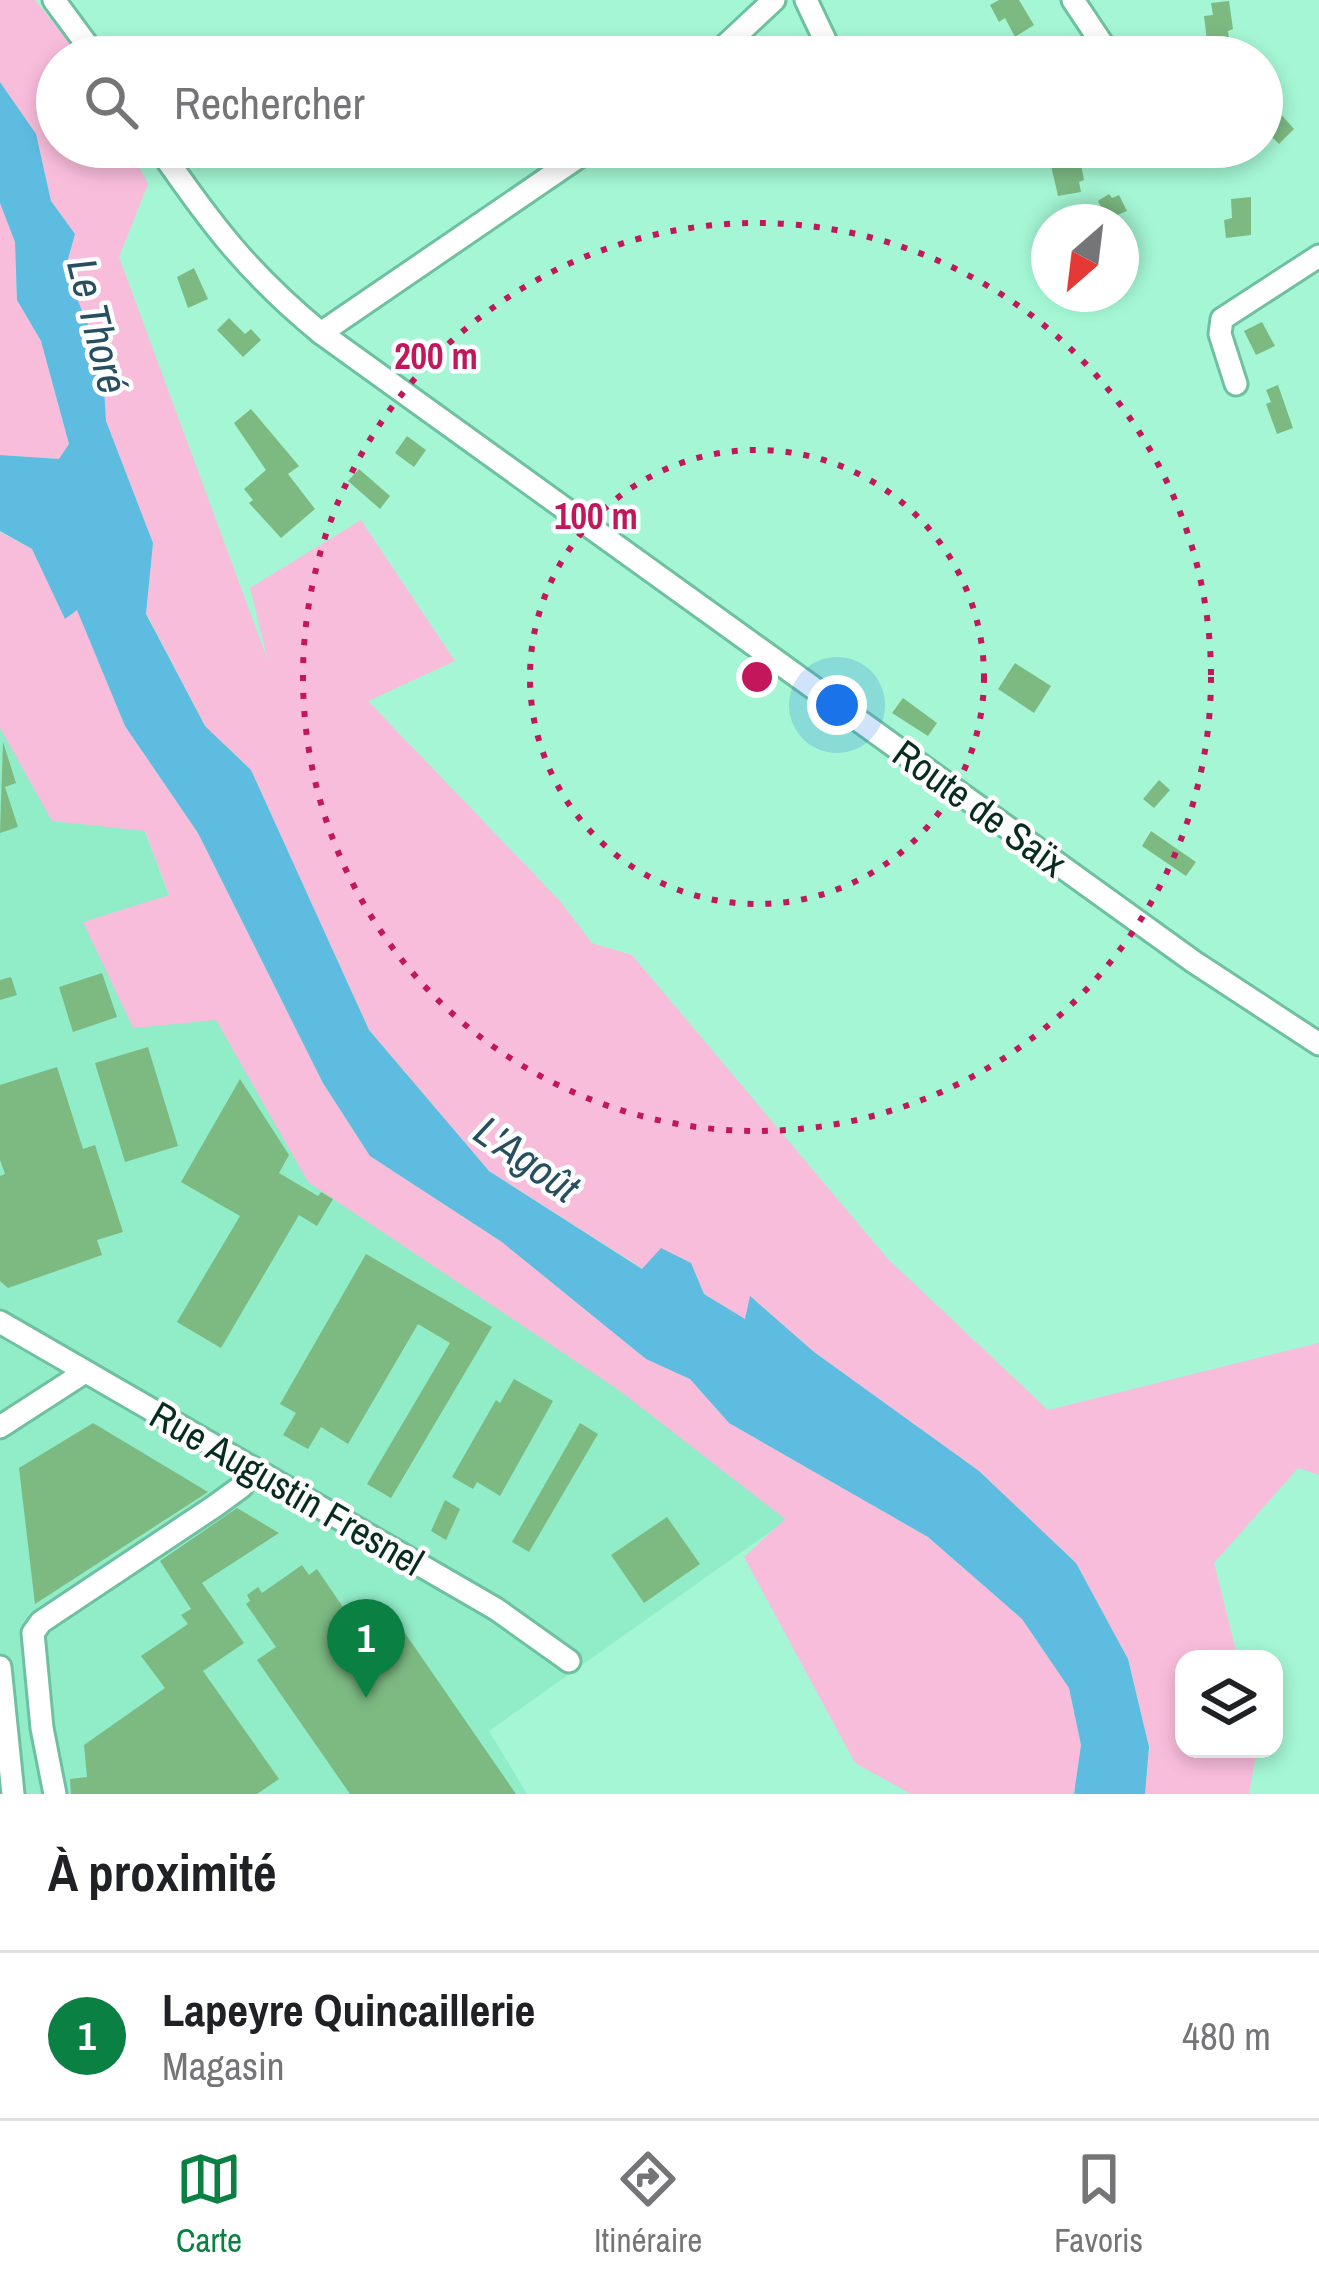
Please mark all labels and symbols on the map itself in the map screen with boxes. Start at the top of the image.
north arrow [1031,204,1139,312]
water label: Le Thoré [54,253,142,399]
text: 200 m [394,332,478,380]
text: 100 m [554,492,638,540]
centre of rings [736,656,778,698]
your location [807,675,867,735]
street label: Route de Saïx [883,727,1077,889]
water label: L'Agoût [464,1103,592,1216]
street label: Rue Augustin Fresnel [141,1389,433,1587]
pin: 1 [327,1599,405,1698]

